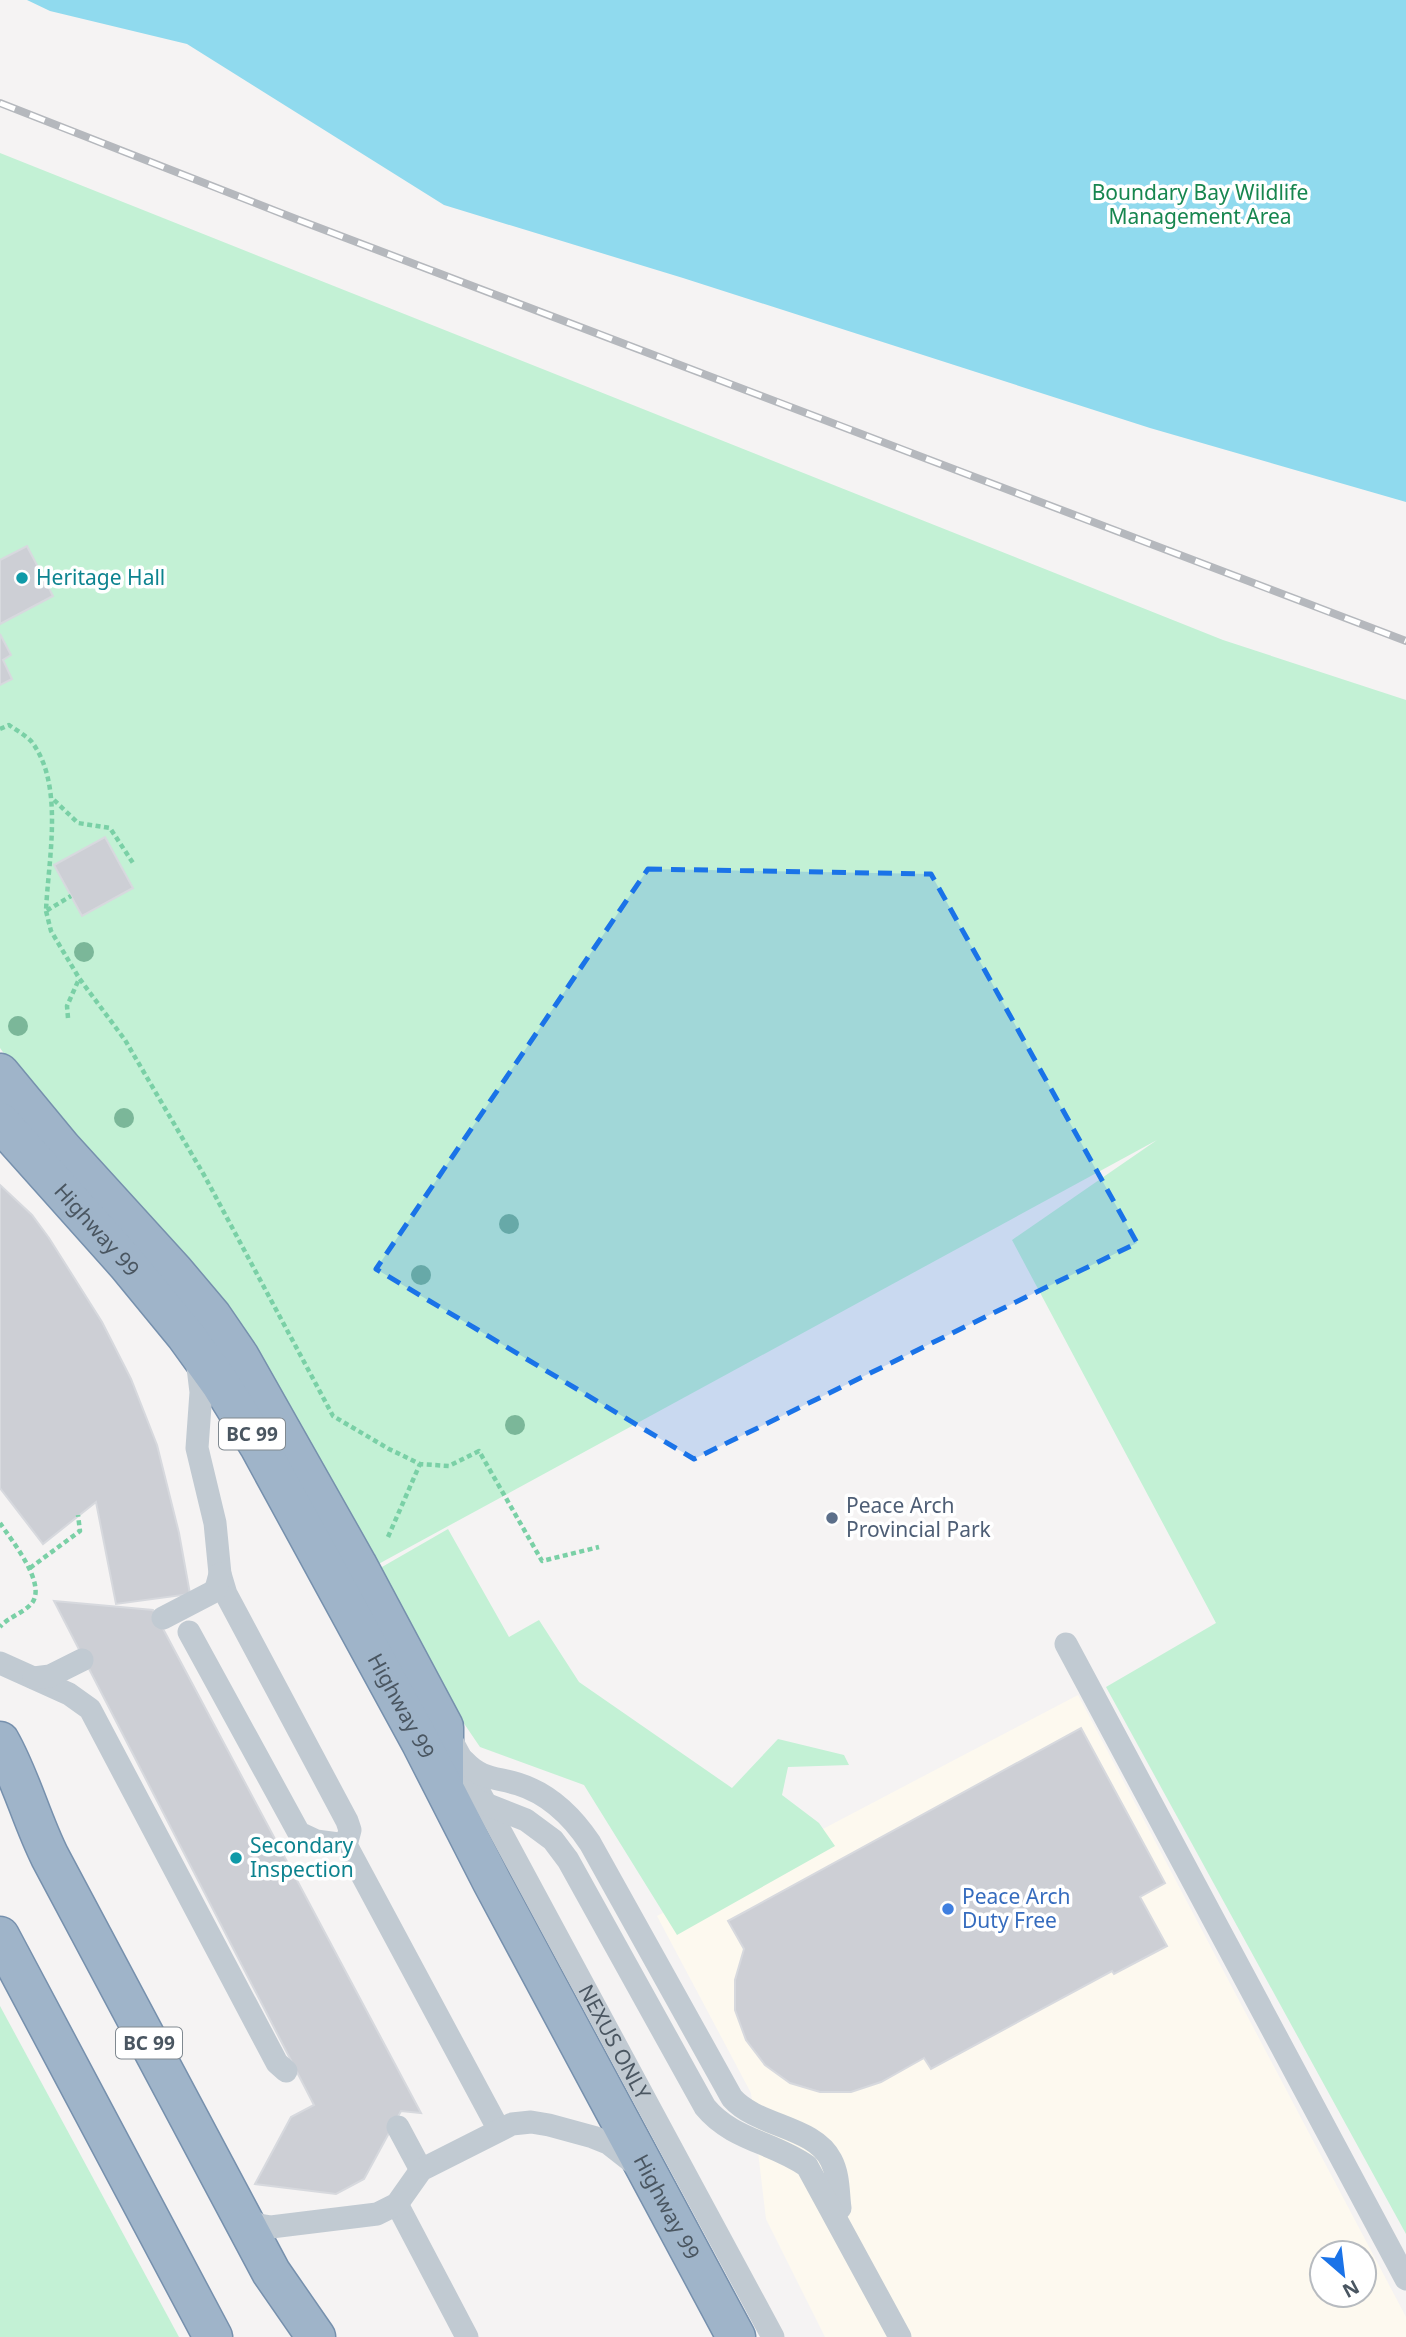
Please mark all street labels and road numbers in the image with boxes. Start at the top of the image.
street label: Highway 99 [48,1177,146,1282]
road number: BC 99 [219,1418,285,1450]
street label: Highway 99 [362,1648,442,1763]
street label: NEXUS ONLY [573,1979,658,2104]
road number: BC 99 [116,2027,182,2058]
street label: Highway 99 [628,2149,707,2264]

